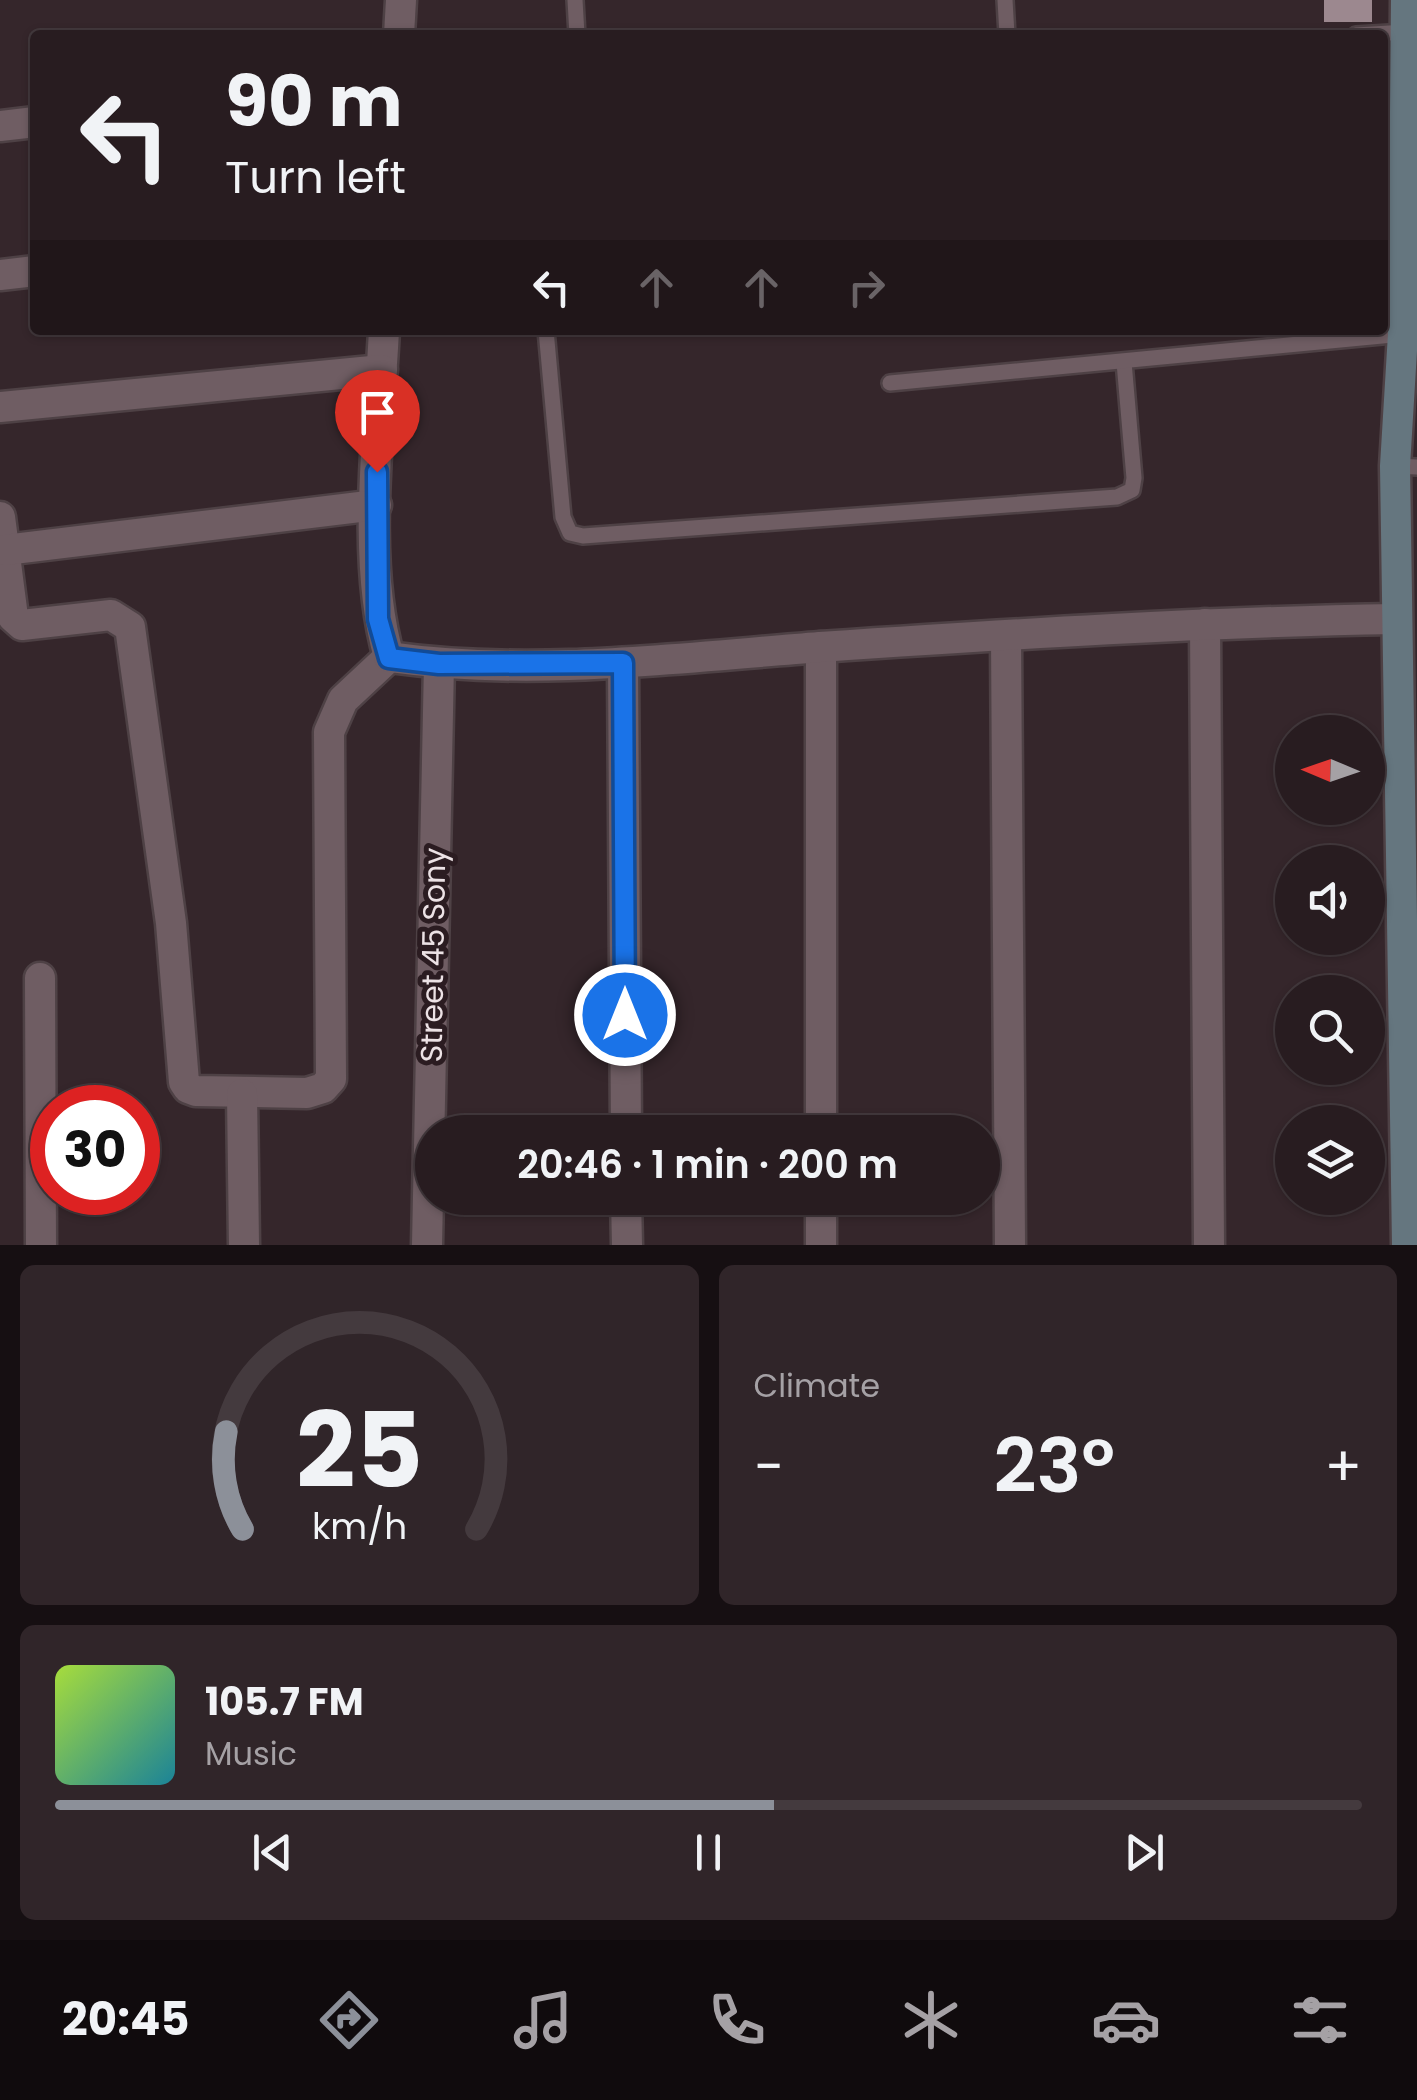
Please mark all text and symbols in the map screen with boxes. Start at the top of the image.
text: 90 m [225,52,403,151]
icon: left [60,70,190,200]
text: Turn left [225,146,406,209]
icon: left [524,260,579,315]
icon: ahead [629,260,684,315]
icon: ahead [734,260,789,315]
icon: right [839,260,894,315]
pin [335,370,420,473]
icon: arrive [350,385,405,440]
north arrow [1275,715,1385,825]
map controls [1275,715,1385,1215]
button: sound [1275,845,1385,955]
street label: Street 45 Sony [410,847,456,1063]
position arrow [573,963,677,1067]
button: search [1275,975,1385,1085]
speed limit sign: 30 [30,1085,160,1215]
button: layers [1275,1105,1385,1215]
text: 20:46 · 1 min · 200 m [517,1138,898,1191]
text: Climate [754,1363,880,1408]
text: 25 [296,1378,423,1523]
text: 23° [993,1413,1115,1518]
text: − [754,1428,784,1505]
text: + [1324,1428,1362,1505]
text: km/h [312,1501,407,1552]
text: 105.7 FM [205,1675,364,1728]
text: Music [205,1731,297,1776]
icon: previous [245,1825,300,1880]
icon: pause [681,1825,736,1880]
icon: next [1117,1825,1172,1880]
icon: directions [314,1985,384,2055]
icon: music [508,1985,578,2055]
icon: phone [702,1985,772,2055]
icon: climate [896,1985,966,2055]
icon: car [1091,1985,1161,2055]
icon: filters [1285,1985,1355,2055]
text: 20:45 [62,1988,190,2051]

